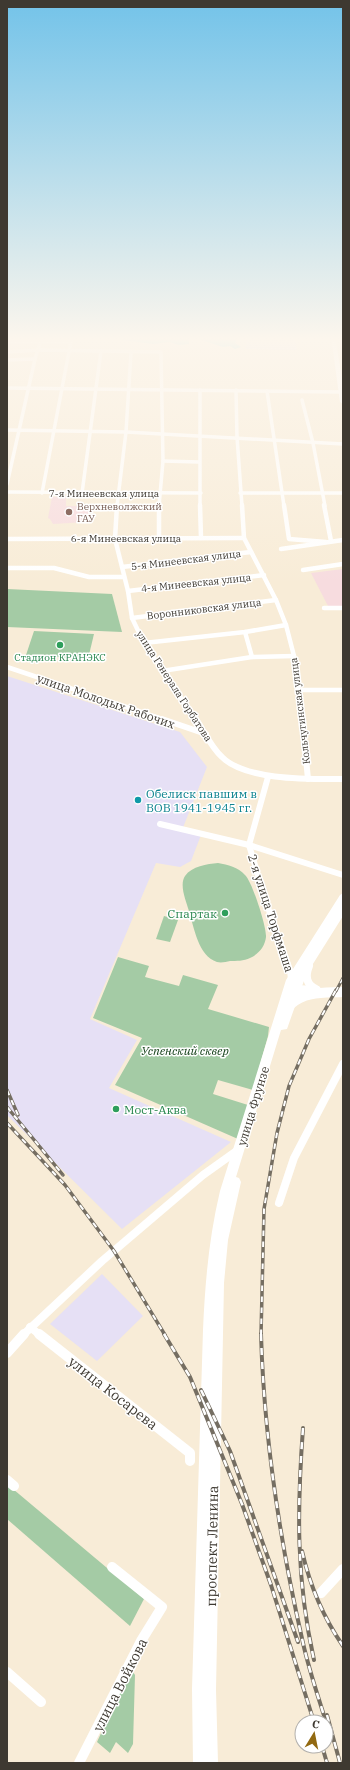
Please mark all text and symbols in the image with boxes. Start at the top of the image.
street label: 7-я Минеевская улица [49,487,160,500]
place label: Верхневолжский ГАУ [77,500,162,525]
marker: Верхневолжский ГАУ [64,507,74,517]
street label: 6-я Минеевская улица [71,532,182,545]
street label: 5-я Минеевская улица [130,547,242,573]
street label: 4-я Минеевская улица [140,571,252,595]
street label: Воронниковская улица [146,595,262,622]
street label: улица Генерала Горбатова [133,628,215,744]
marker: Стадион КРАНЭКС [55,640,65,650]
place label: Стадион КРАНЭКС [14,651,106,664]
street label: Кольчугинская улица [287,657,313,765]
street label: улица Молодых Рабочих [35,670,177,732]
place label: Обелиск павшим в ВОВ 1941-1945 гг. [146,786,257,815]
marker: Обелиск павшим в ВОВ 1941-1945 гг. [133,795,143,805]
street label: 2-я улица Торфмаша [245,852,297,974]
place label: Спартак [168,906,217,921]
marker: Спартак [220,908,230,918]
park label: Успенский сквер [141,1043,229,1058]
street label: улица Фрунзе [234,1064,272,1148]
place label: Мост-Аква [124,1102,187,1117]
marker: Мост-Аква [111,1104,121,1114]
street label: улица Косарева [65,1352,162,1434]
street label: проспект Ленина [202,1485,222,1607]
street label: улица Войкова [89,1635,151,1735]
north arrow [294,1714,334,1754]
text: С [311,1717,321,1732]

